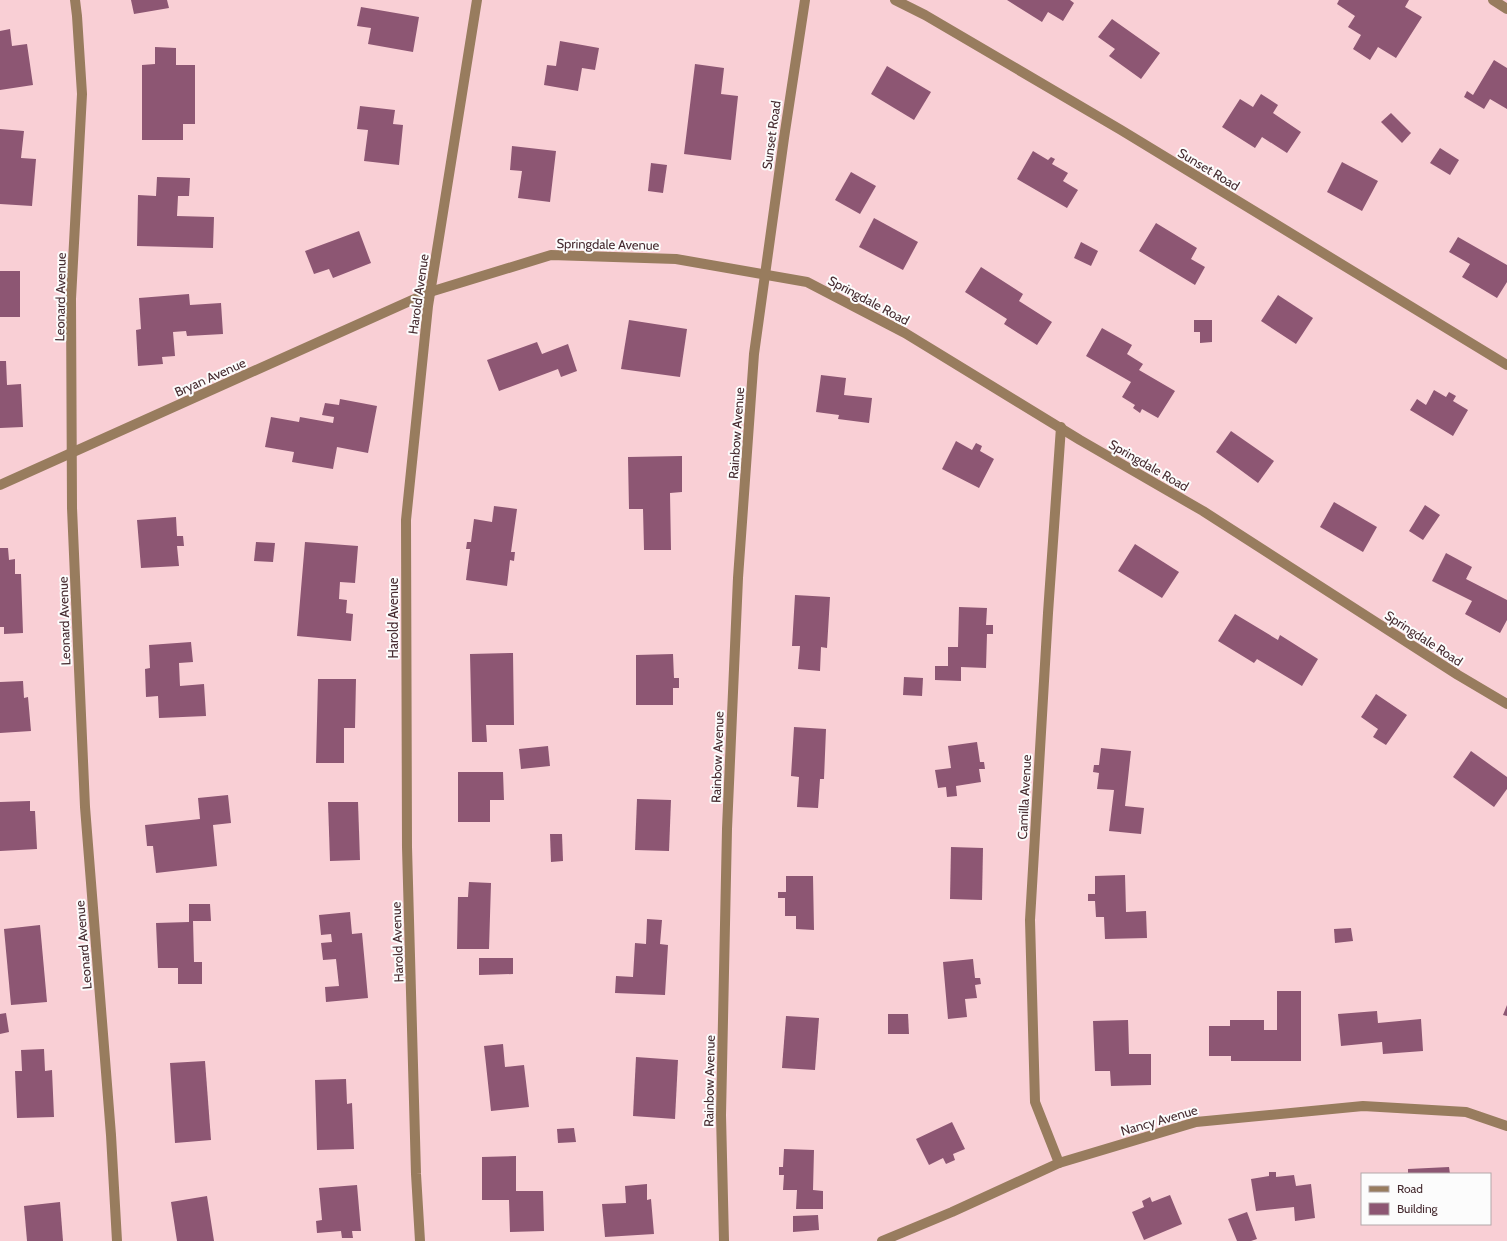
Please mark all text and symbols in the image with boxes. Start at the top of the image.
street label: Sunset Road [758,100,784,170]
street label: Sunset Road [1175,144,1243,194]
street label: Springdale Avenue [557,235,660,253]
street label: Leonard Avenue [51,252,69,342]
street label: Harold Avenue [404,253,432,335]
street label: Springdale Road [826,272,912,328]
street label: Bryan Avenue [172,354,248,400]
street label: Rainbow Avenue [725,386,747,479]
street label: Springdale Road [1106,436,1192,494]
street label: Leonard Avenue [54,576,74,666]
street label: Harold Avenue [385,577,401,658]
street label: Springdale Road [1382,607,1466,669]
street label: Rainbow Avenue [707,710,727,803]
street label: Camilla Avenue [1014,754,1034,840]
street label: Leonard Avenue [71,900,95,990]
street label: Harold Avenue [388,901,406,983]
street label: Rainbow Avenue [700,1035,718,1127]
street label: Nancy Avenue [1119,1101,1200,1139]
legend [1361,1173,1491,1225]
text: Road [1397,1181,1423,1196]
text: Building [1397,1201,1439,1216]

